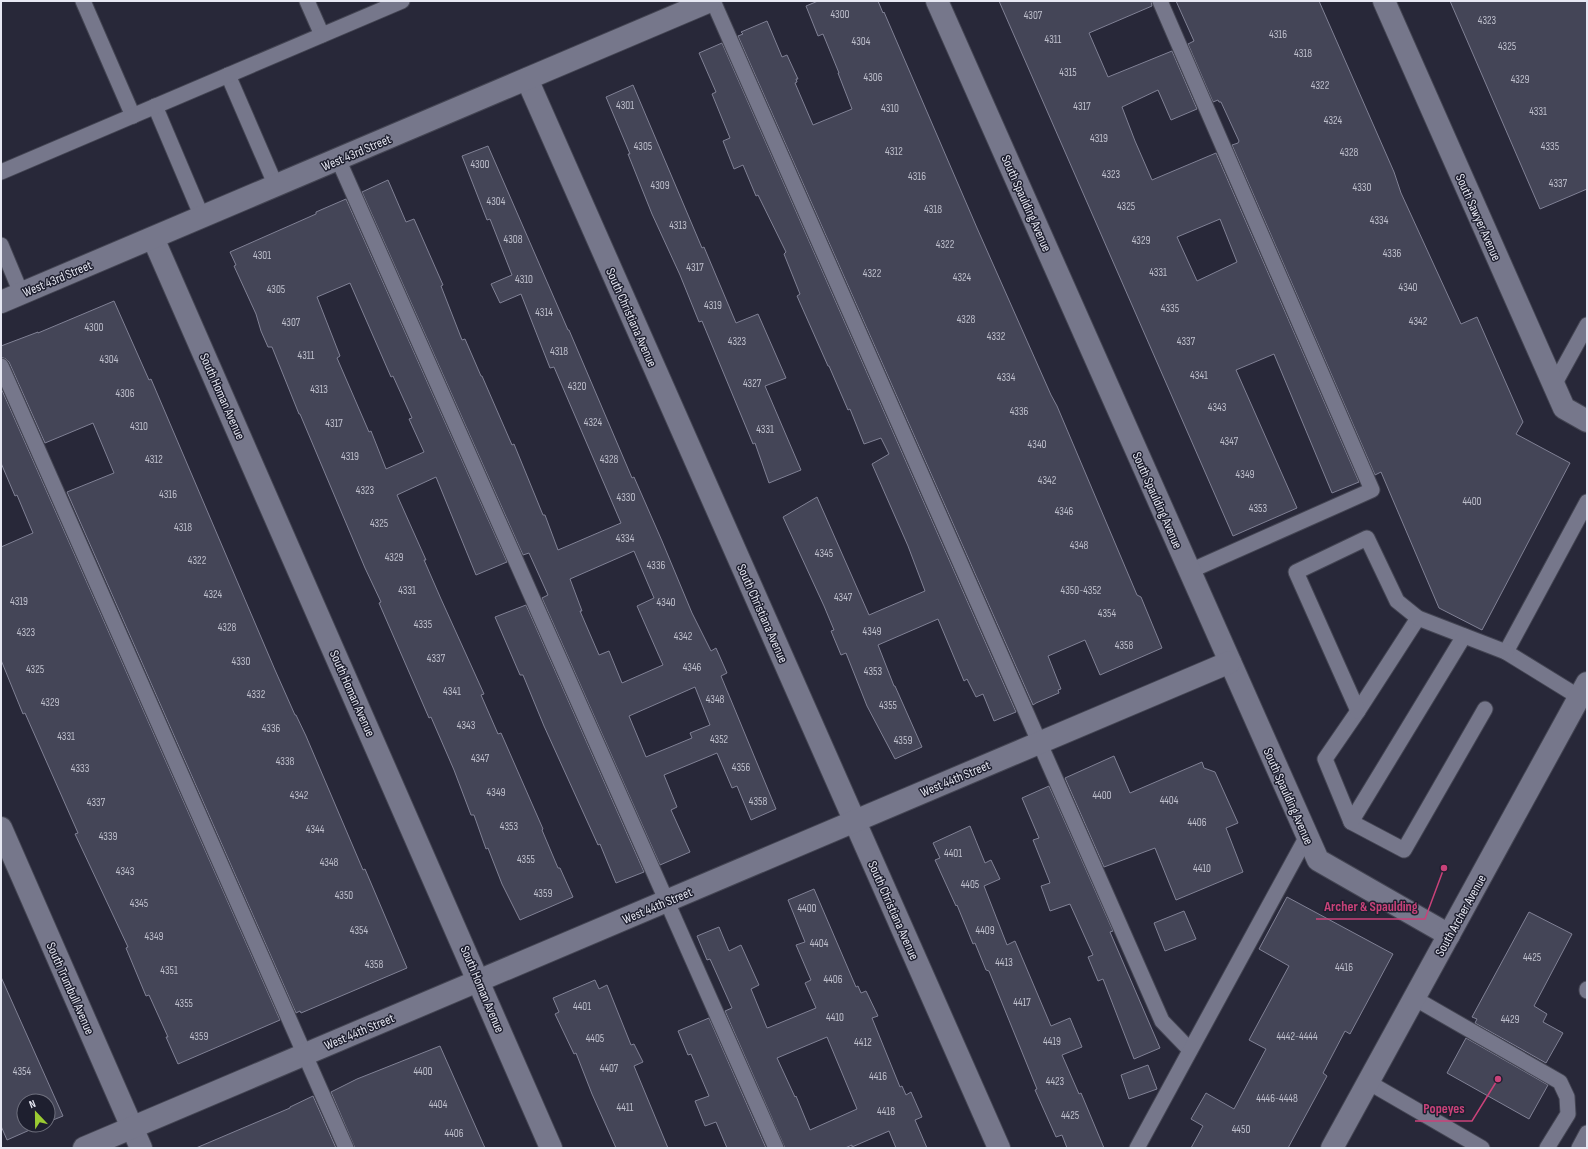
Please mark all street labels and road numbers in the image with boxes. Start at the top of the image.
street label: West 43rd Street [319,131,393,175]
street label: South Spaulding Avenue [998,153,1055,254]
street label: South Sawyer Avenue [1452,171,1504,263]
street label: West 43rd Street [20,257,94,301]
street label: South Christiana Avenue [602,266,660,369]
street label: South Homan Avenue [196,351,248,442]
street label: South Spaulding Avenue [1129,450,1186,551]
street label: South Christiana Avenue [733,562,791,665]
street label: South Homan Avenue [326,648,378,739]
street label: South Spaulding Avenue [1260,746,1317,847]
street label: West 44th Street [918,757,993,801]
street label: South Christiana Avenue [864,859,922,962]
street label: South Archer Avenue [1432,872,1490,959]
street label: West 44th Street [620,884,695,928]
street label: South Trumbull Avenue [43,940,98,1037]
street label: South Homan Avenue [457,944,508,1035]
street label: West 44th Street [322,1010,397,1054]

